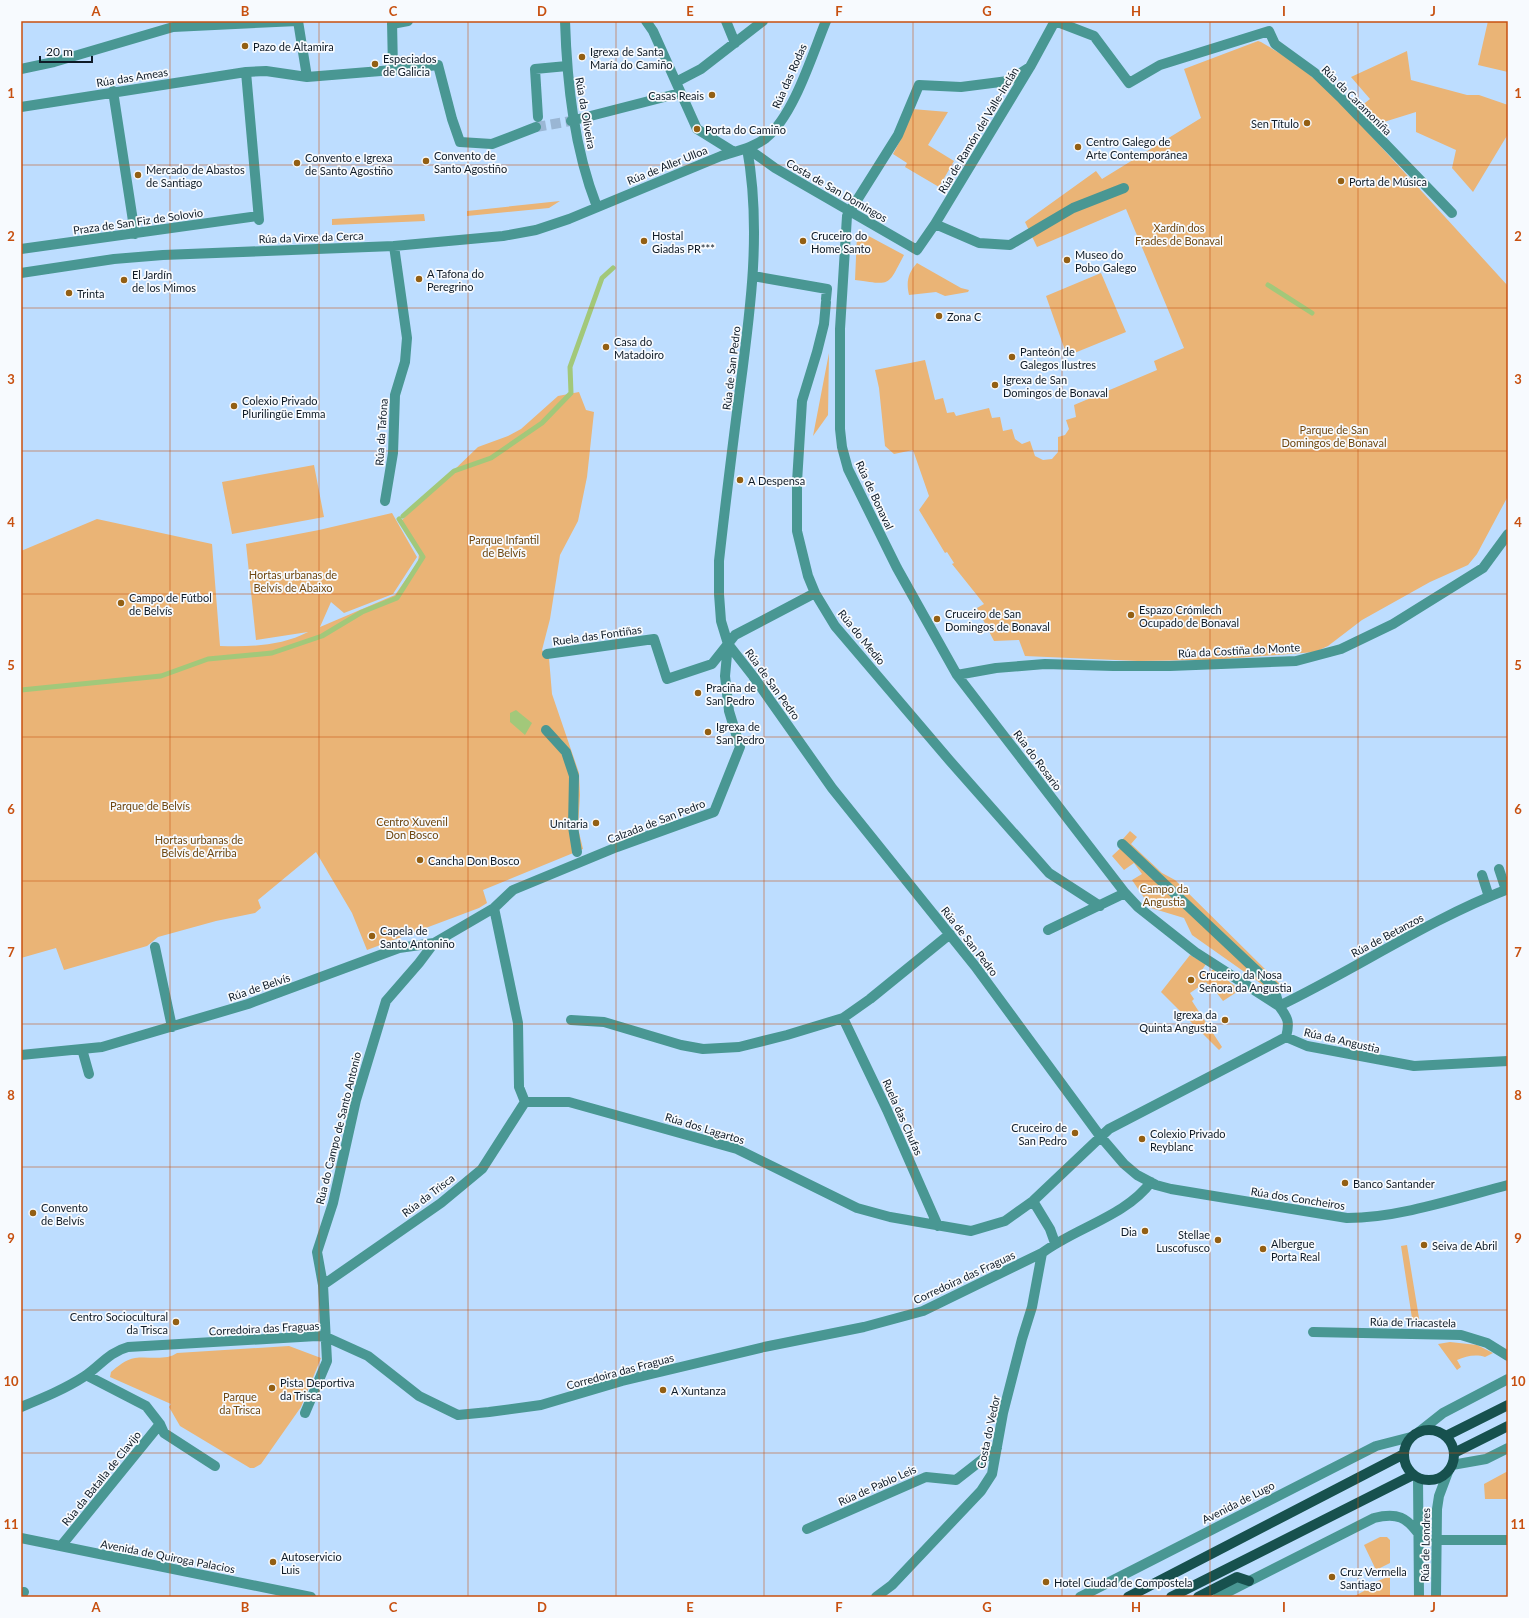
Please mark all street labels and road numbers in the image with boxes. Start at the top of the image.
street label: Rúa das Rodas [769,41,809,110]
street label: Rúa da Caramoniña [1319,62,1395,138]
street label: Rúa de Ramón del Valle-Inclán [935,64,1021,196]
street label: Rúa das Ameas [95,65,169,89]
street label: Rúa da Oliveira [573,76,599,150]
street label: Rúa de Aller Ulloa [625,143,709,187]
street label: Costa de San Domingos [784,156,890,224]
street label: Praza de San Fiz de Solovio [72,205,204,237]
street label: Rúa da Virxe da Cerca [258,229,364,245]
street label: Rúa de San Pedro [719,325,743,411]
street label: Rúa da Tafona [372,398,390,466]
street label: Rúa de Bonaval [853,459,897,531]
street label: Rúa do Medio [836,607,888,667]
street label: Ruela das Fontiñas [552,622,643,648]
street label: Rúa da Costiña do Monte [1178,640,1301,660]
street label: Rúa de San Pedro [743,646,803,722]
street label: Rúa do Rosario [1011,727,1065,793]
street label: Calzada de San Pedro [605,796,707,846]
street label: Rúa de San Pedro [939,904,1001,978]
street label: Rúa de Betanzos [1349,910,1426,960]
street label: Rúa de Belvís [226,970,292,1004]
street label: Rúa da Angustia [1303,1025,1381,1055]
street label: Rúa do Campo de Santo Antonio [313,1050,363,1206]
street label: Ruela das Chufas [880,1077,926,1157]
street label: Rúa dos Lagartos [664,1110,746,1146]
street label: Rúa da Trisca [399,1171,457,1219]
street label: Rúa dos Concheiros [1250,1184,1346,1212]
street label: Corredoira das Fraguas [911,1248,1017,1306]
street label: Rúa de Triacastela [1370,1315,1456,1329]
street label: Corredoira das Fraguas [208,1319,320,1337]
street label: Corredoira das Fraguas [565,1350,675,1392]
street label: Costa do Vedor [974,1394,1002,1470]
street label: Rúa da Batalla de Clavijo [59,1428,143,1528]
street label: Rúa de Pablo Leis [836,1462,918,1508]
street label: Avenida de Lugo [1200,1478,1276,1526]
street label: Rúa de Londres [1418,1508,1432,1582]
street label: Avenida de Quiroga Palacios [100,1537,237,1575]

